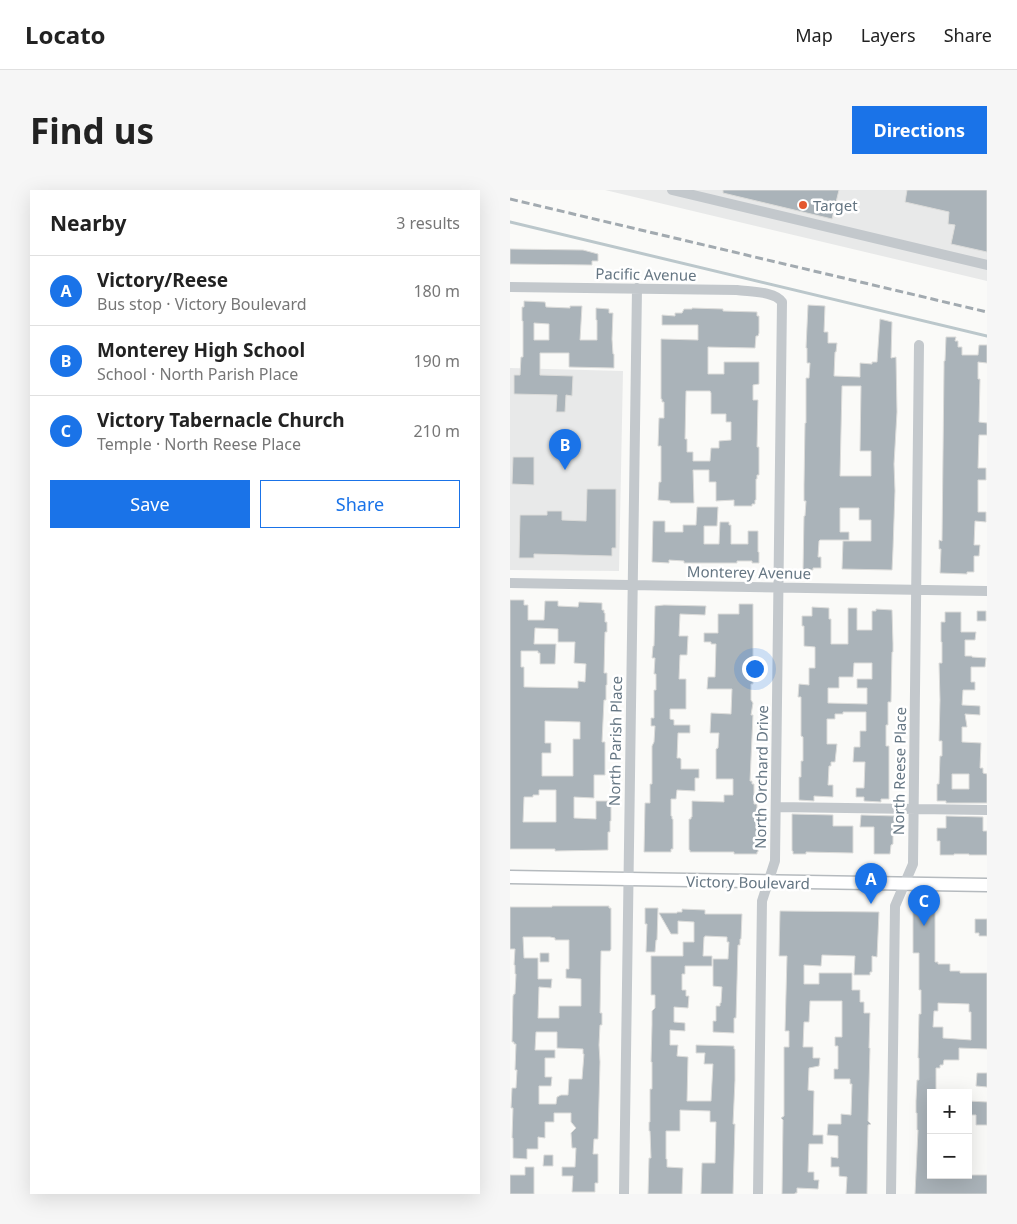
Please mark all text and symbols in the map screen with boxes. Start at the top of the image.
text: Locato [25,18,106,51]
text: Map [795,23,833,47]
text: Layers [861,23,916,47]
text: Share [944,23,992,47]
button: Directions [852,106,987,154]
text: Find us [30,107,154,154]
place label: Target [813,195,858,215]
marker: Target [797,199,809,211]
text: Nearby [50,209,126,237]
text: 3 results [396,212,460,234]
street label: Pacific Avenue [595,263,697,285]
text: Victory/Reese [97,267,228,293]
text: A [60,280,72,302]
text: 180 m [413,280,460,302]
text: Bus stop · Victory Boulevard [97,293,307,315]
text: Monterey High School [97,337,305,363]
text: B [61,350,71,372]
text: 190 m [413,350,460,372]
text: School · North Parish Place [97,363,298,385]
text: Victory Tabernacle Church [97,407,345,433]
text: C [61,420,71,442]
text: 210 m [413,420,460,442]
pin: B [549,429,581,470]
text: Temple · North Reese Place [97,433,301,455]
button: Save [50,480,250,528]
button: Share [260,480,460,528]
street label: Monterey Avenue [687,561,811,583]
your location [742,656,768,682]
street label: North Parish Place [604,676,626,806]
street label: North Orchard Drive [750,705,772,849]
street label: North Reese Place [888,707,910,835]
pin: A [855,863,887,904]
street label: Victory Boulevard [686,871,810,893]
pin: C [908,885,940,926]
map controls [927,1089,972,1179]
button: + [927,1089,972,1134]
button: − [927,1134,972,1179]

